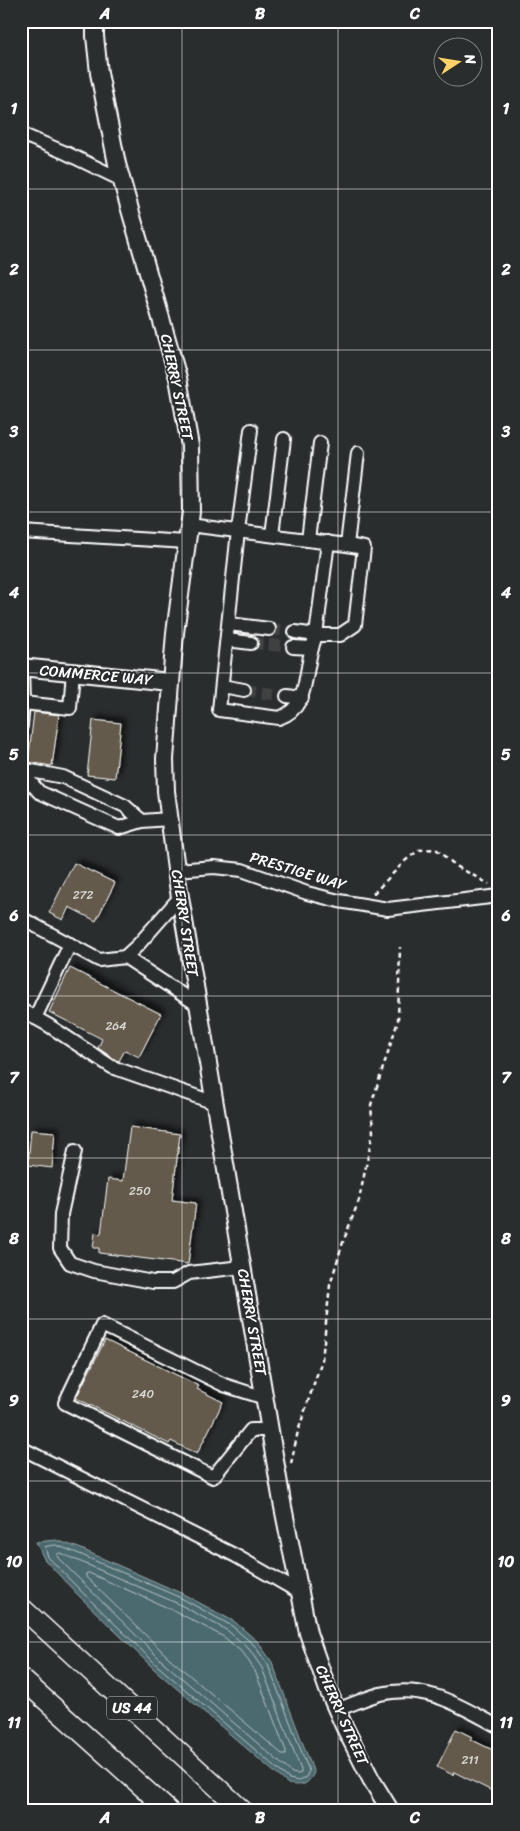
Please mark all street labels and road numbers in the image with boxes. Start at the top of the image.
street label: CHERRY STREET [153,331,201,444]
street label: COMMERCE WAY [38,657,155,693]
street label: PRESTIGE WAY [247,844,351,898]
street label: CHERRY STREET [164,868,207,980]
street label: CHERRY STREET [230,1267,274,1379]
street label: CHERRY STREET [308,1660,376,1771]
road number: US 44 [107,1696,157,1720]

